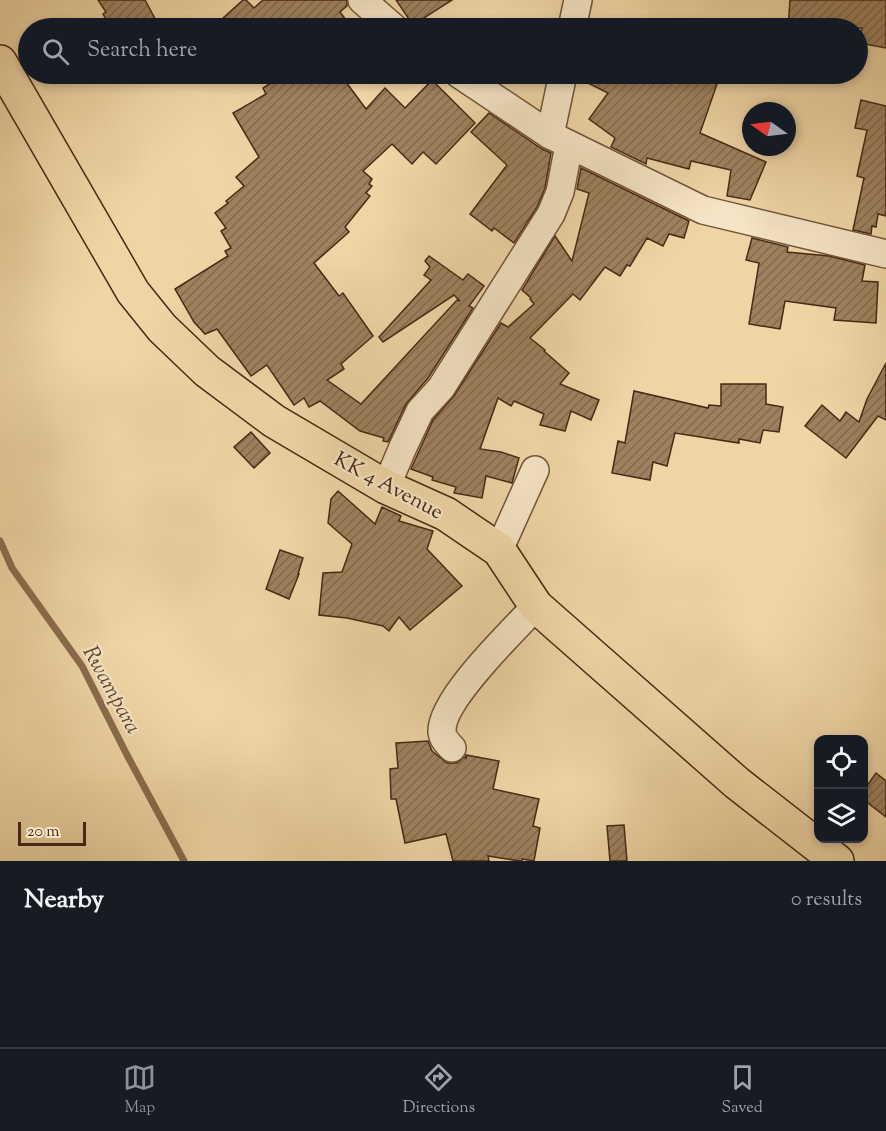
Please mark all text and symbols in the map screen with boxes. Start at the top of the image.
search box [18,18,868,84]
icon: search [39,35,72,68]
text: Search here [87,35,197,67]
north arrow [742,102,796,156]
street label: KK 4 Avenue [328,445,448,528]
water label: Rwampara [73,641,148,740]
map controls [814,735,868,843]
button: locate [814,735,868,789]
button: layers [814,789,868,843]
scale bar [18,819,86,846]
text: 20 m [27,821,60,844]
text: Nearby [24,882,104,919]
text: 0 results [791,886,862,915]
tab: Map [123,1061,156,1120]
tab: Directions [403,1061,475,1120]
tab: Saved [722,1061,763,1120]

